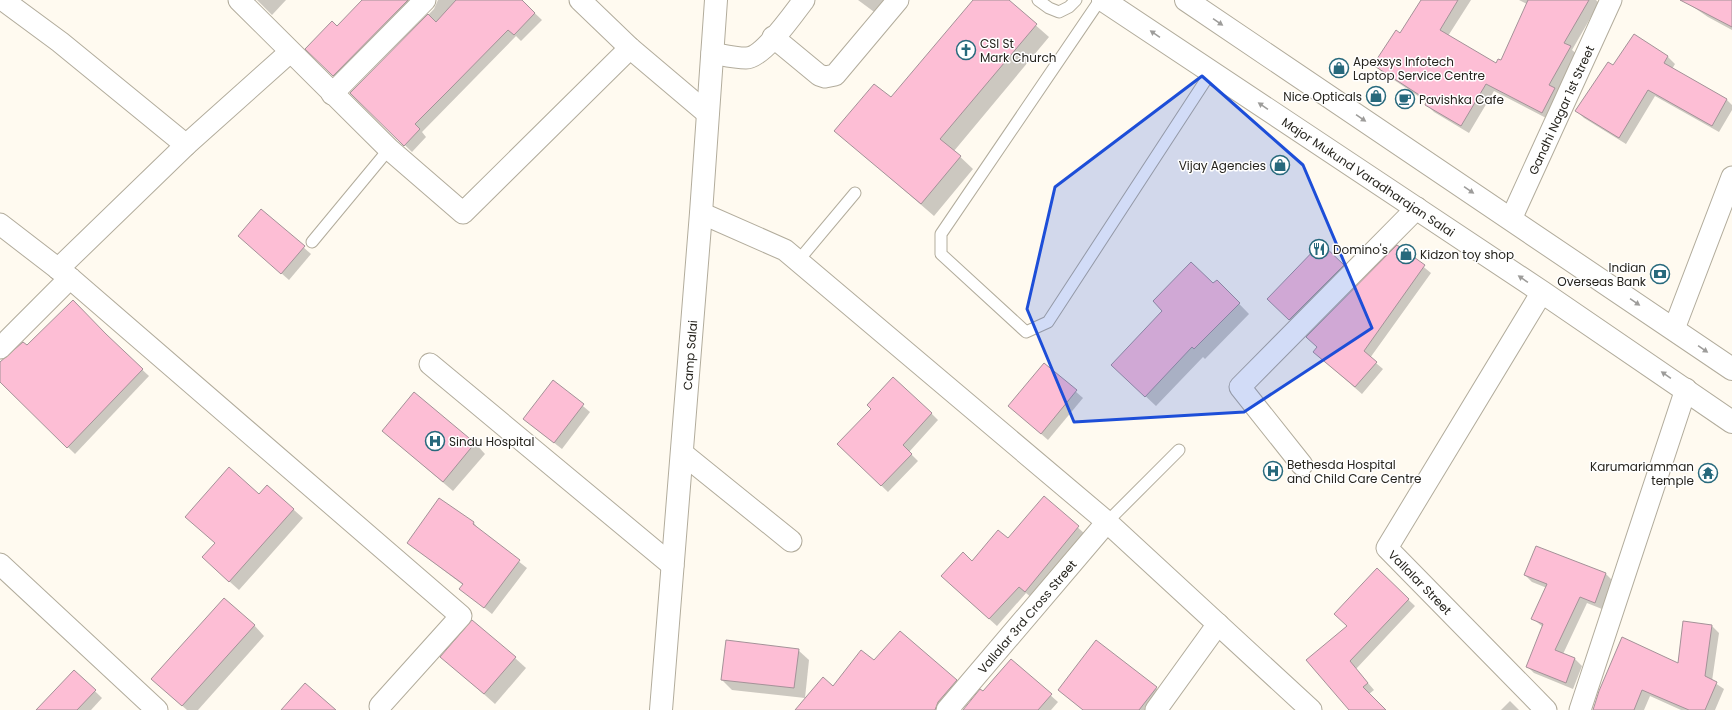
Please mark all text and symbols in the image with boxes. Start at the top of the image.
one-way arrow [1213,18,1223,26]
one-way arrow [1149,31,1161,38]
place label: CSI St Mark Church [980,35,1056,66]
church icon: CSI St Mark Church [955,39,977,61]
street label: Gandhi Nagar 1st Street [1524,42,1598,177]
place label: Apexsys Infotech Laptop Service Centre [1353,53,1485,84]
shop icon: Apexsys Infotech Laptop Service Centre [1328,57,1350,79]
shop icon: Nice Opticals [1365,85,1387,107]
place label: Nice Opticals [1283,88,1362,105]
cafe icon: Pavishka Cafe [1394,88,1416,110]
place label: Pavishka Cafe [1419,91,1504,108]
one-way arrow [1258,103,1269,110]
street label: Major Mukund Varadharajan Salai [1279,113,1458,240]
one-way arrow [1356,114,1366,122]
shop icon: Vijay Agencies [1269,154,1291,176]
place label: Vijay Agencies [1179,157,1266,174]
one-way arrow [1463,186,1474,194]
restaurant icon: Domino's [1308,238,1330,260]
place label: Domino's [1333,241,1388,258]
shop icon: Kidzon toy shop [1395,243,1417,265]
place label: Kidzon toy shop [1420,246,1514,263]
place label: Indian Overseas Bank [1557,259,1647,290]
bank icon: Indian Overseas Bank [1649,263,1671,285]
one-way arrow [1518,275,1528,283]
one-way arrow [1629,298,1640,306]
street label: Camp Salai [678,319,701,391]
one-way arrow [1698,345,1708,353]
one-way arrow [1661,371,1671,379]
hospital icon: Sindu Hospital [424,430,446,452]
place label: Sindu Hospital [449,433,534,450]
place label: Bethesda Hospital and Child Care Centre [1287,456,1421,487]
place label: Karumariamman temple [1590,458,1694,489]
hospital icon: Bethesda Hospital and Child Care Centre [1262,460,1284,482]
temple icon: Karumariamman temple [1697,462,1719,484]
street label: Vallalar Street [1385,546,1456,618]
street label: Vallalar 3rd Cross Street [973,556,1080,677]

